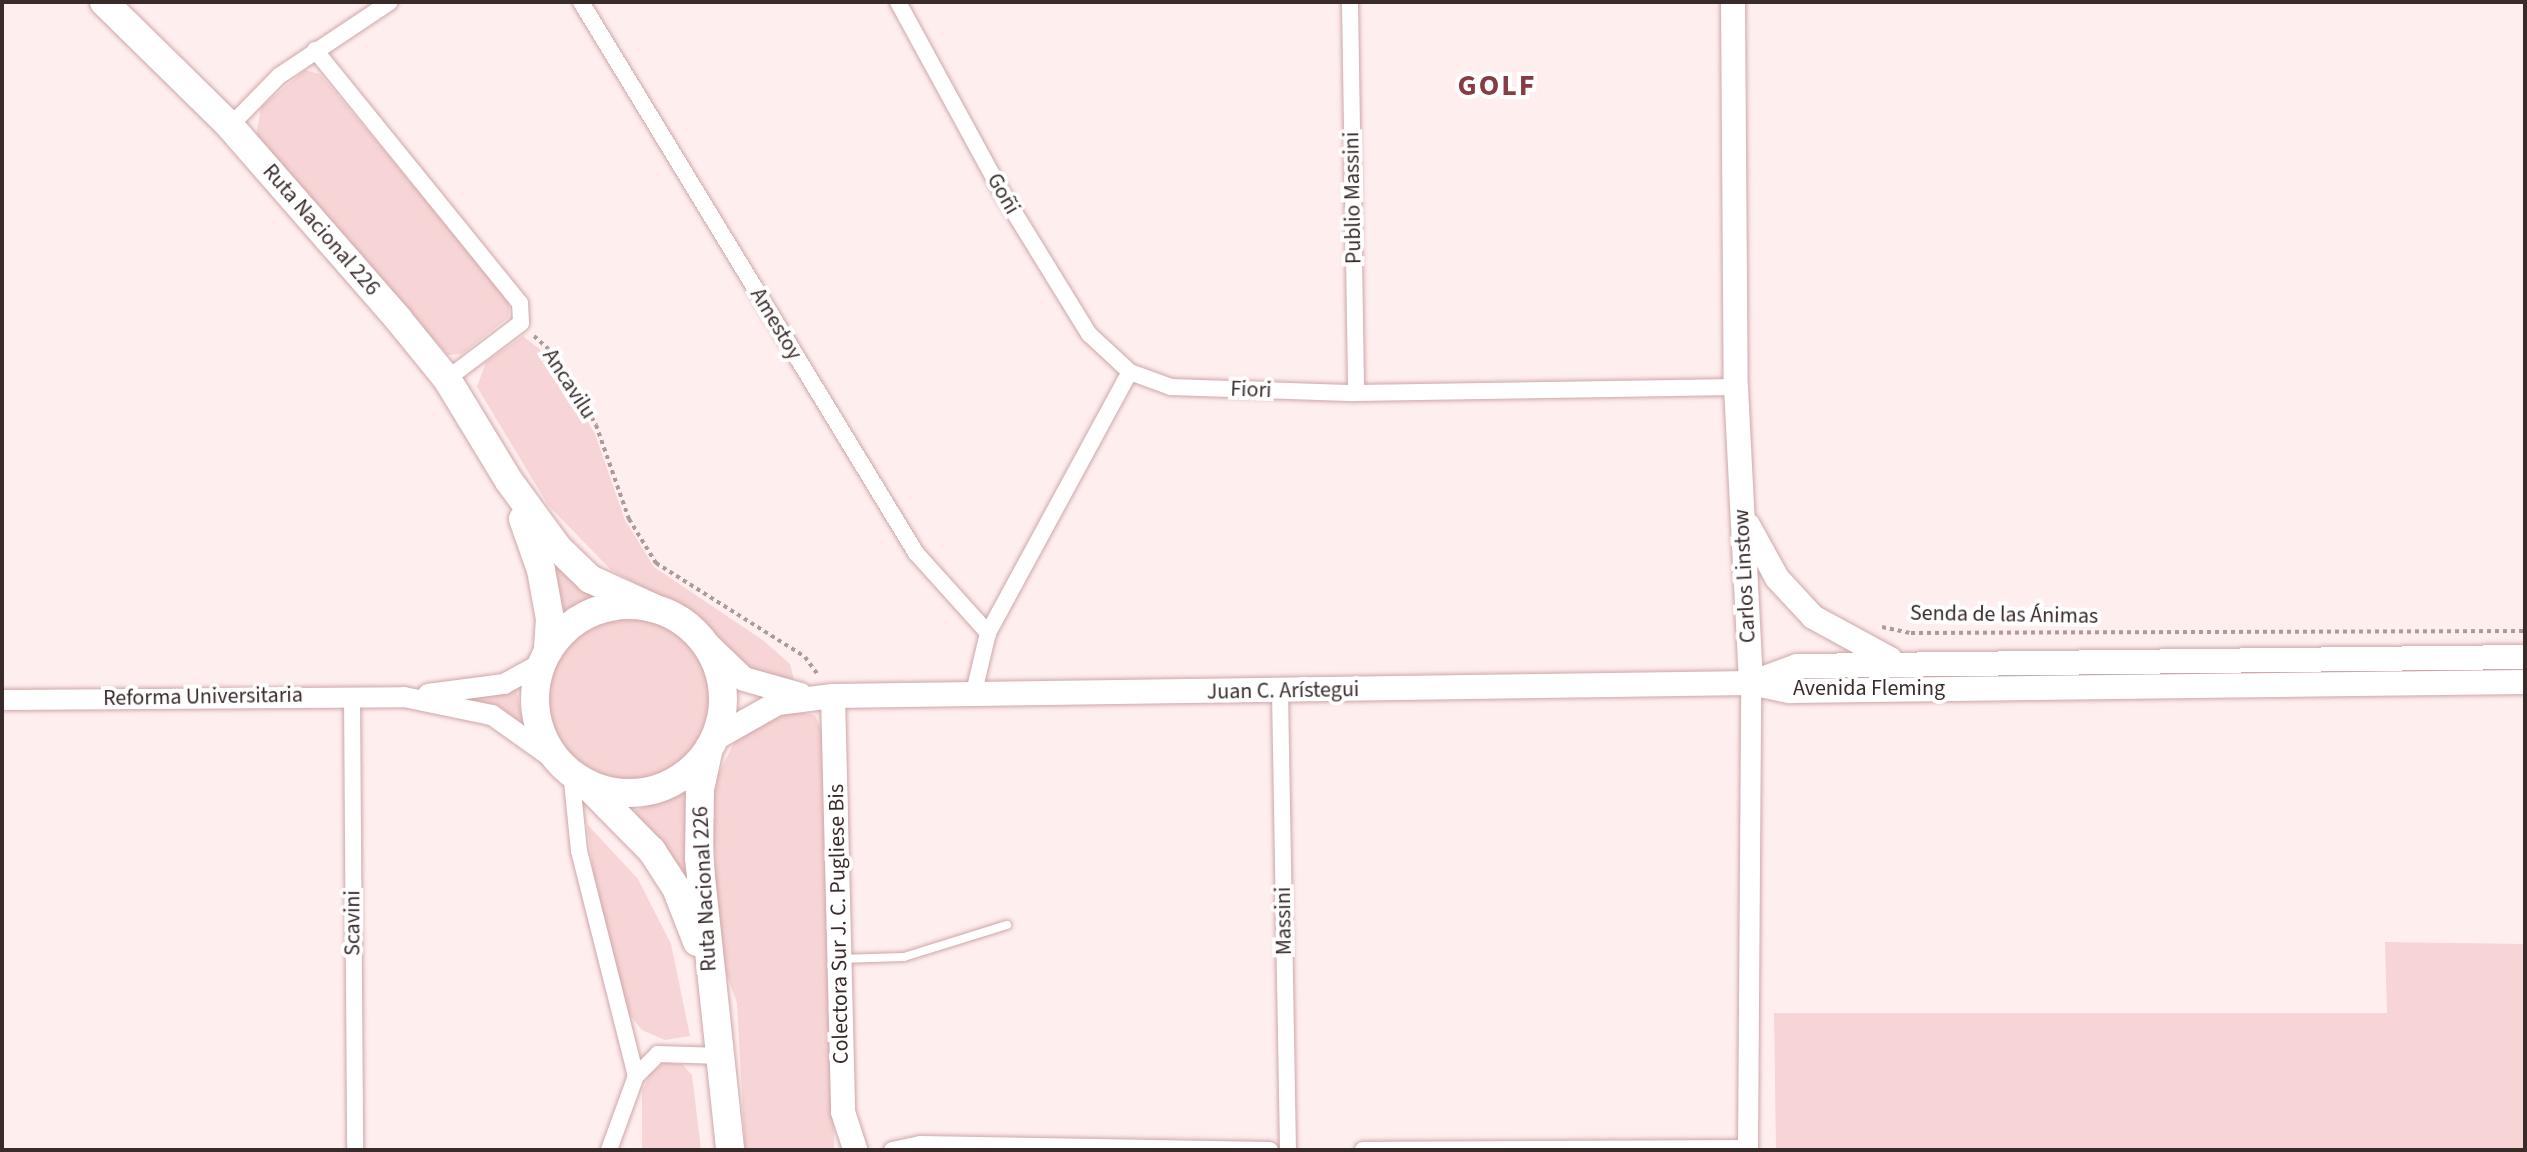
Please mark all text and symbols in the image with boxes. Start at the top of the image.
district label: GOLF [1458,68,1536,104]
street label: Publio Massini [1339,132,1367,264]
street label: Ruta Nacional 226 [257,159,385,301]
street label: Goñi [981,169,1025,219]
street label: Amestoy [744,283,808,365]
street label: Ancavilu [537,344,601,424]
street label: Fiori [1230,376,1272,404]
street label: Carlos Linstow [1728,508,1762,644]
street label: Senda de las Ánimas [1910,600,2098,630]
street label: Juan C. Arístegui [1207,676,1359,706]
street label: Avenida Fleming [1793,676,1945,702]
street label: Reforma Universitaria [103,682,303,712]
street label: Colectora Sur J. C. Pugliese Bis [823,784,855,1064]
street label: Ruta Nacional 226 [687,806,723,972]
street label: Massini [1270,887,1298,955]
street label: Scavini [340,890,366,956]

